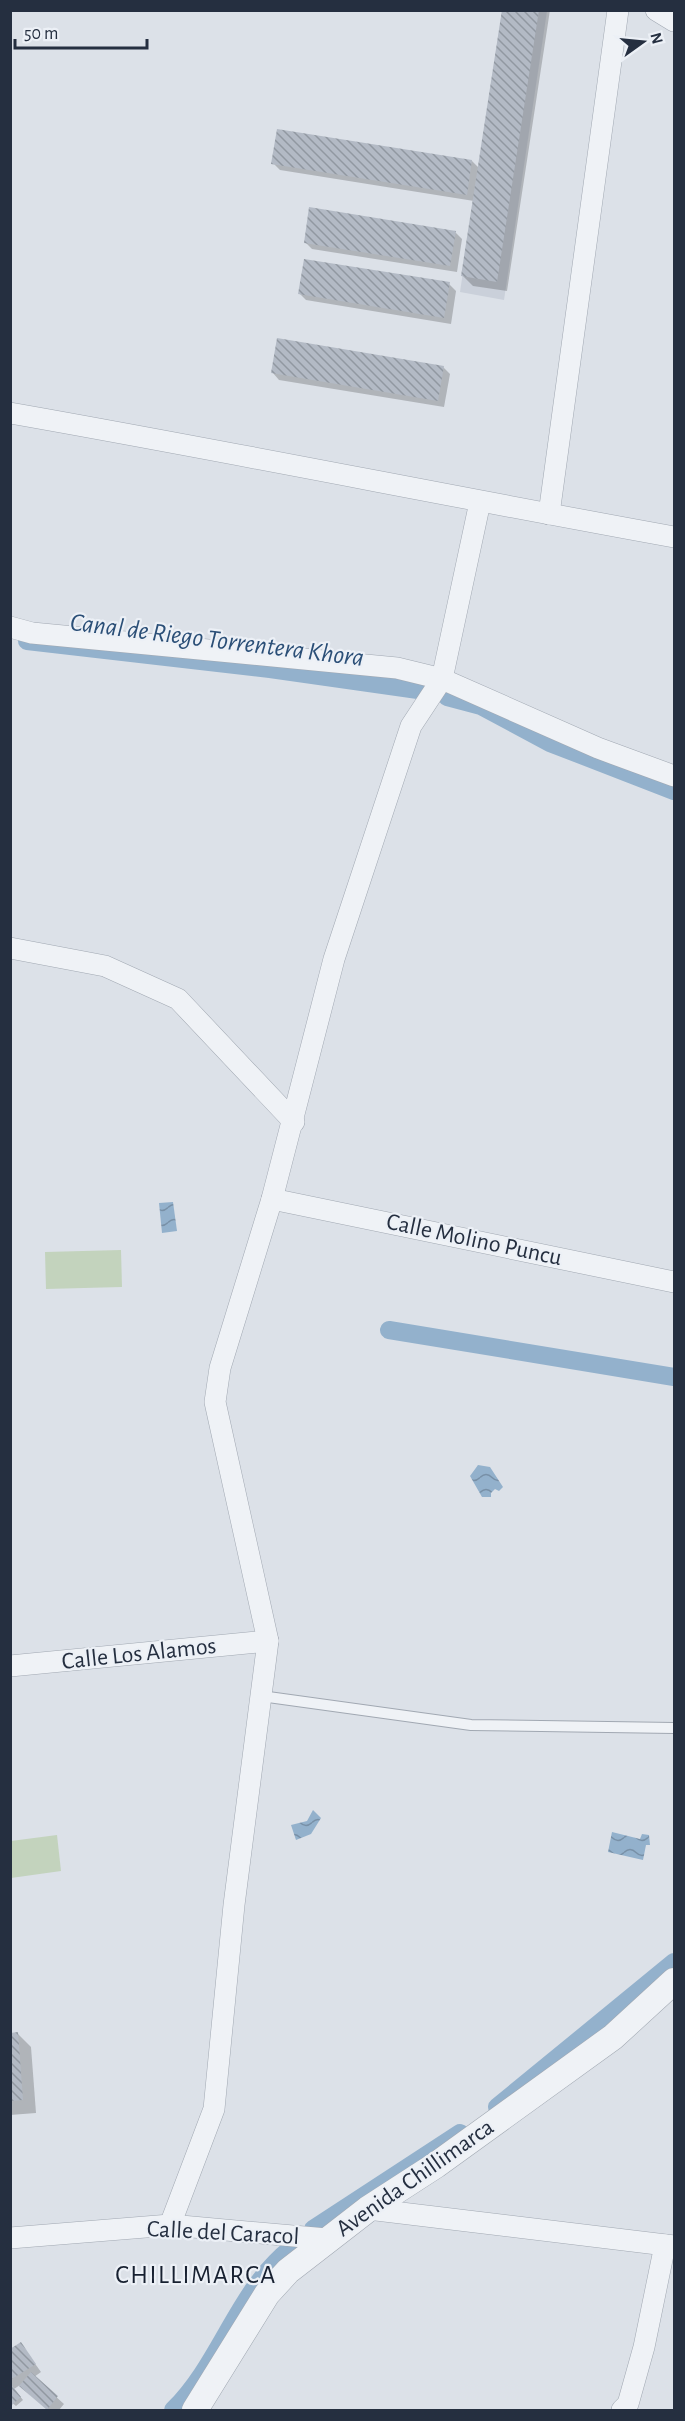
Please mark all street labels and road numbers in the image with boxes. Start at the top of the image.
street label: Calle Molino Puncu [384,1210,564,1270]
street label: Calle Los Alamos [61,1634,217,1674]
street label: Avenida Chillimarca [332,2115,498,2241]
street label: Calle del Caracol [146,2217,300,2249]

